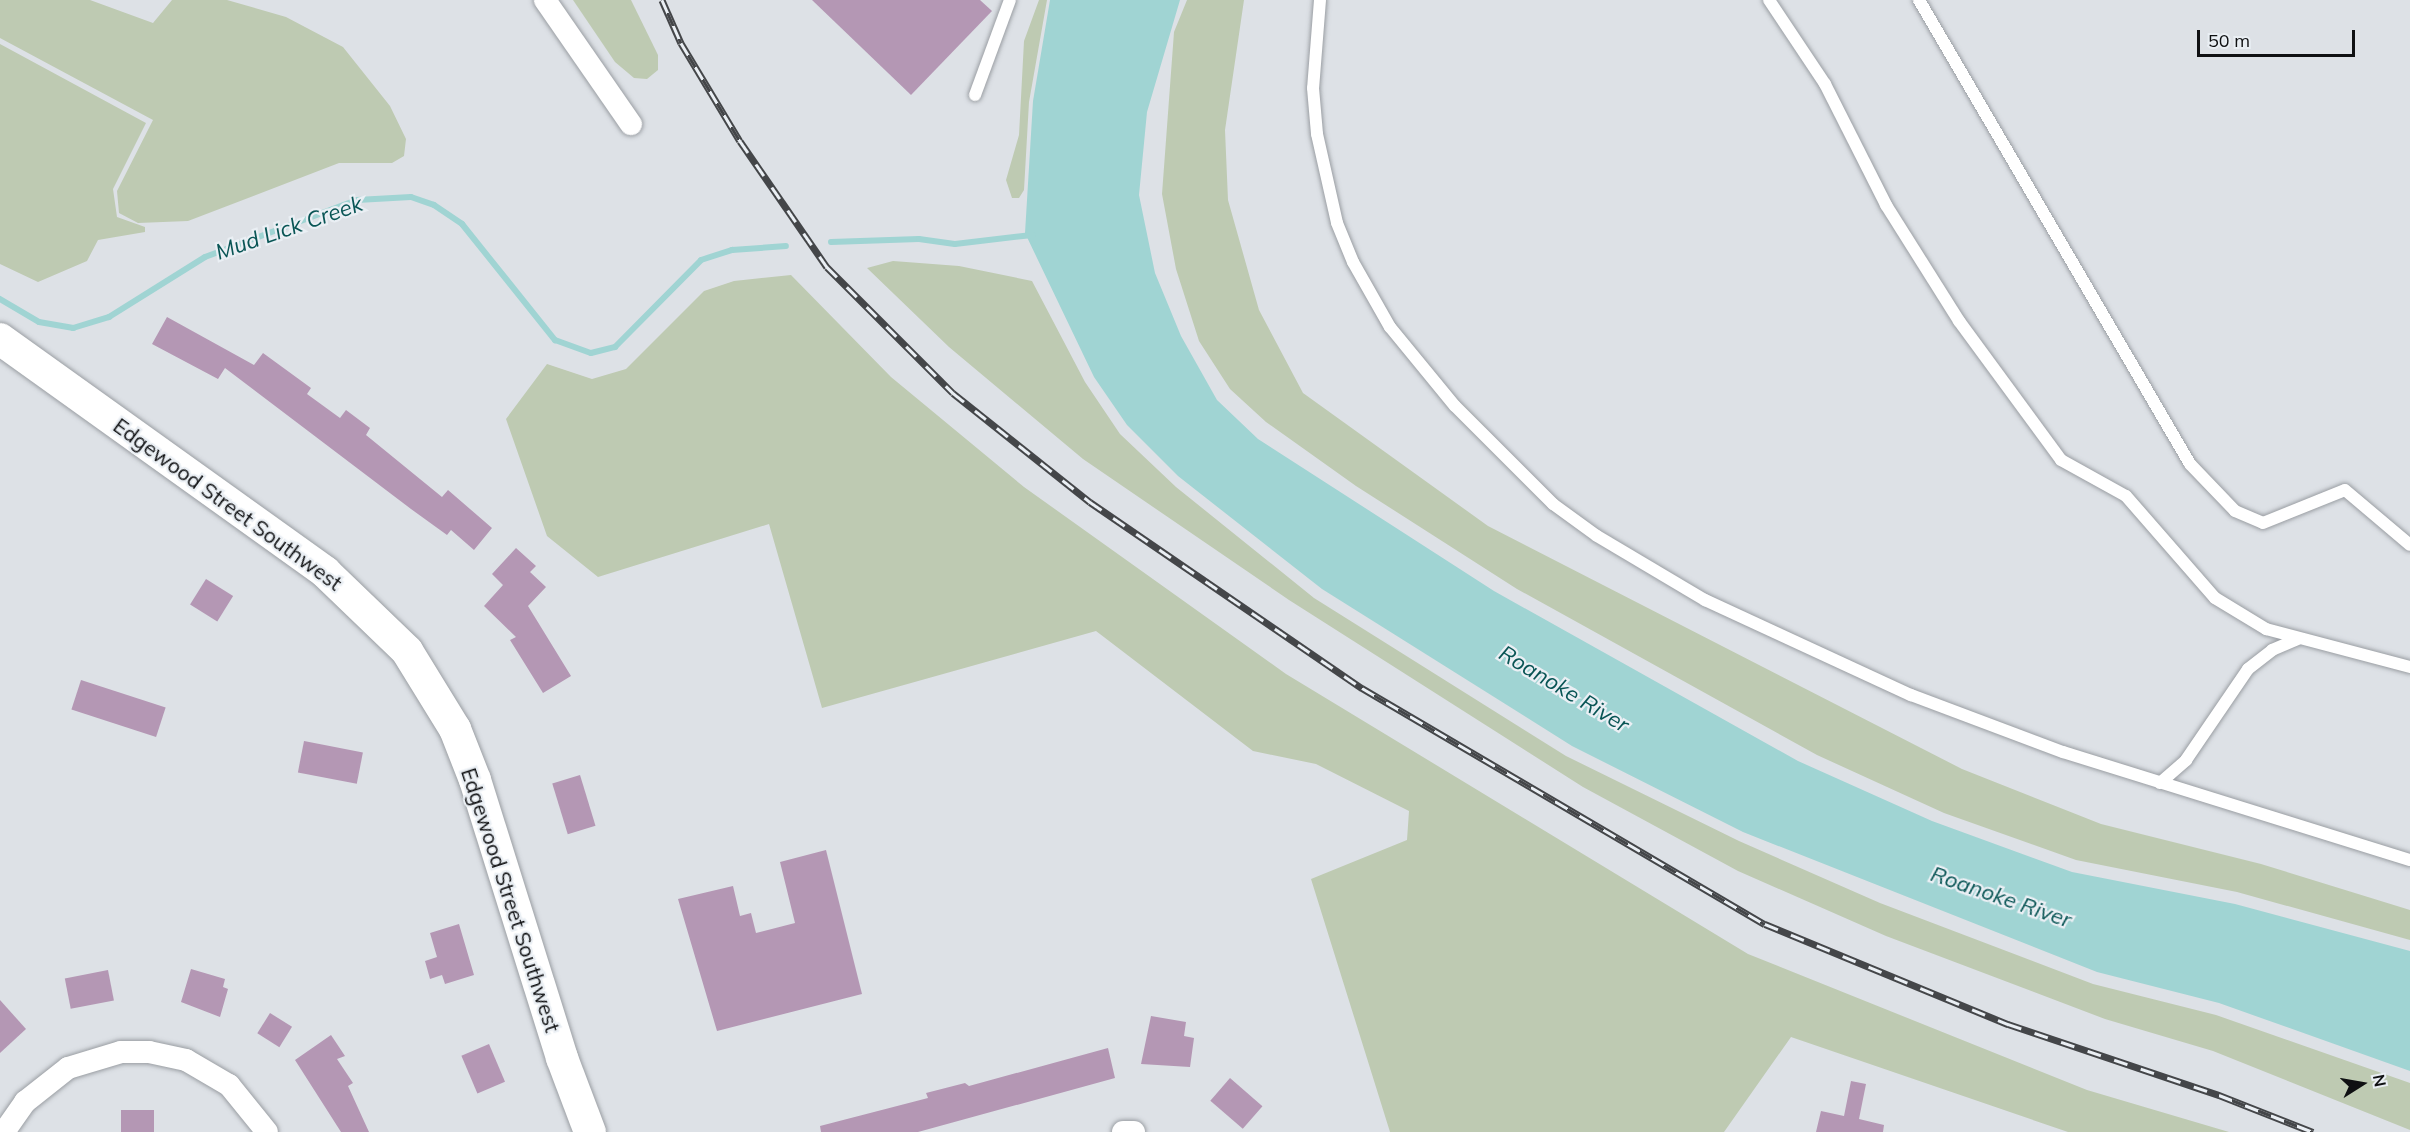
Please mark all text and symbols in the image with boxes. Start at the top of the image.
scale bar [2200,18,2358,56]
text: 50 m [2208,29,2250,52]
water label: Mud Lick Creek [212,190,366,266]
street label: Edgewood Street Southwest [109,413,347,595]
water label: Roanoke River [1494,640,1634,738]
street label: Edgewood Street Southwest [456,765,566,1035]
water label: Roanoke River [1927,861,2075,933]
north arrow [2332,1054,2392,1114]
text: N [2369,1073,2391,1088]

